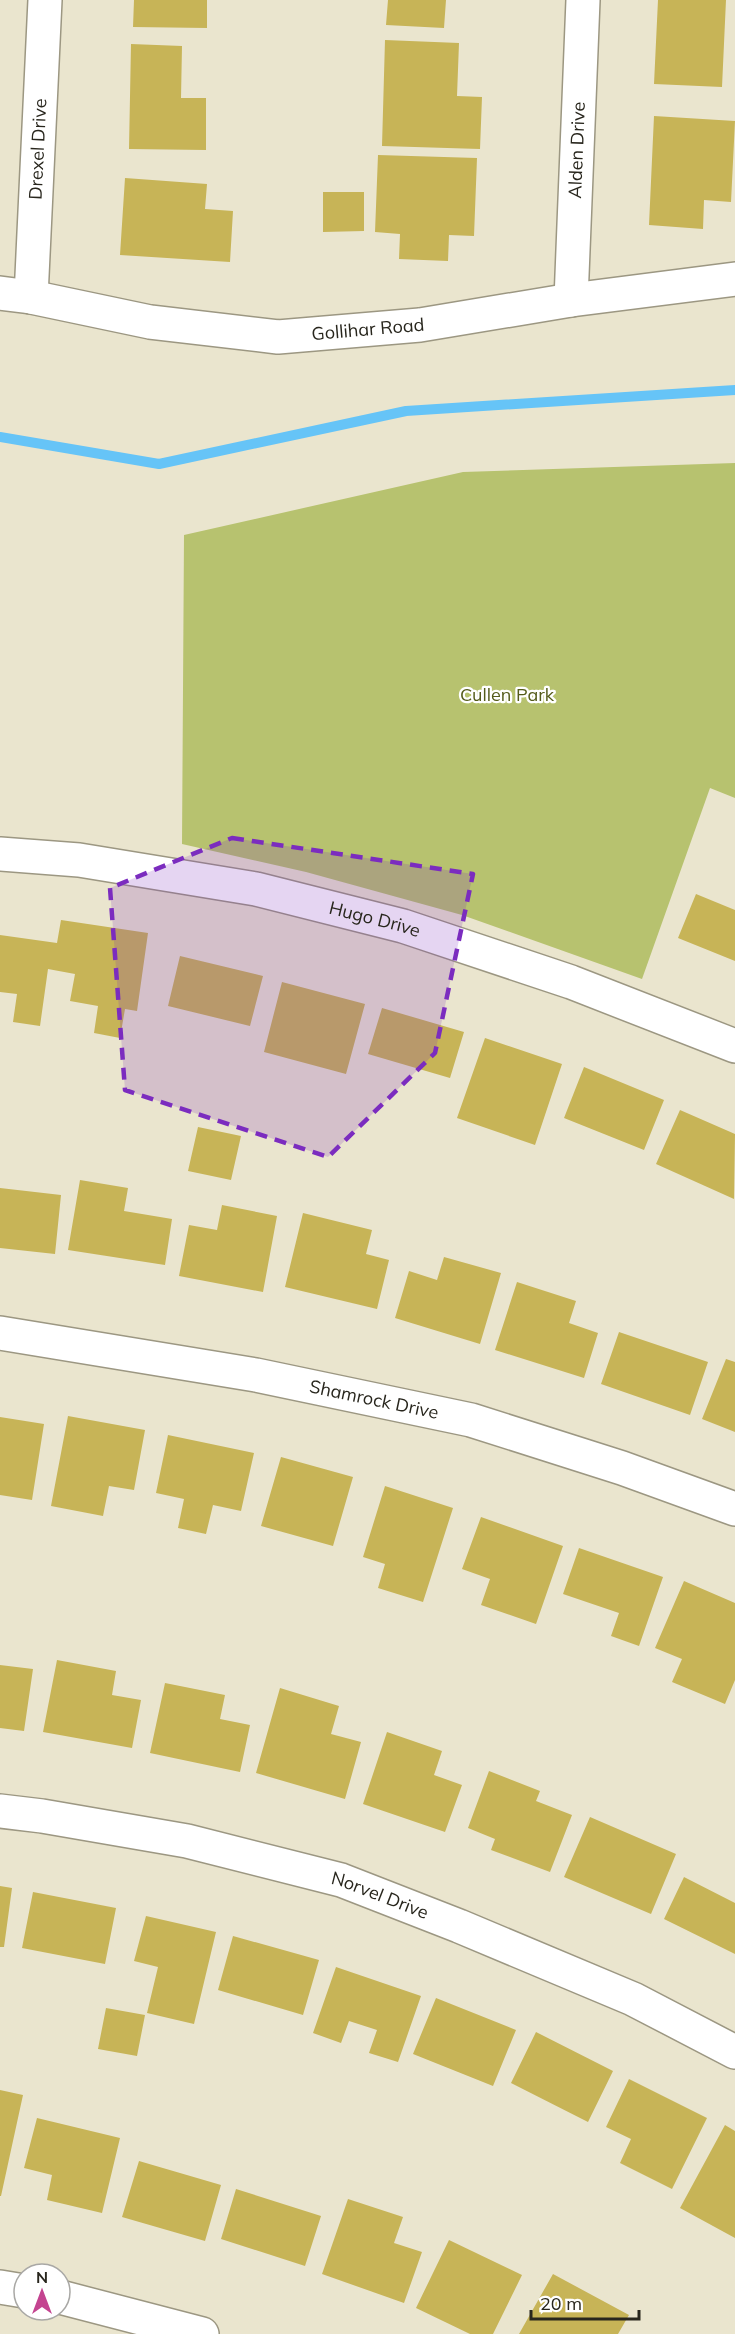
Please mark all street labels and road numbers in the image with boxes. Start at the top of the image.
street label: Drexel Drive [24,98,51,200]
street label: Alden Drive [563,101,590,199]
street label: Gollihar Road [311,313,425,345]
street label: Hugo Drive [327,896,423,942]
street label: Shamrock Drive [307,1374,441,1424]
street label: Norvel Drive [329,1866,432,1924]

